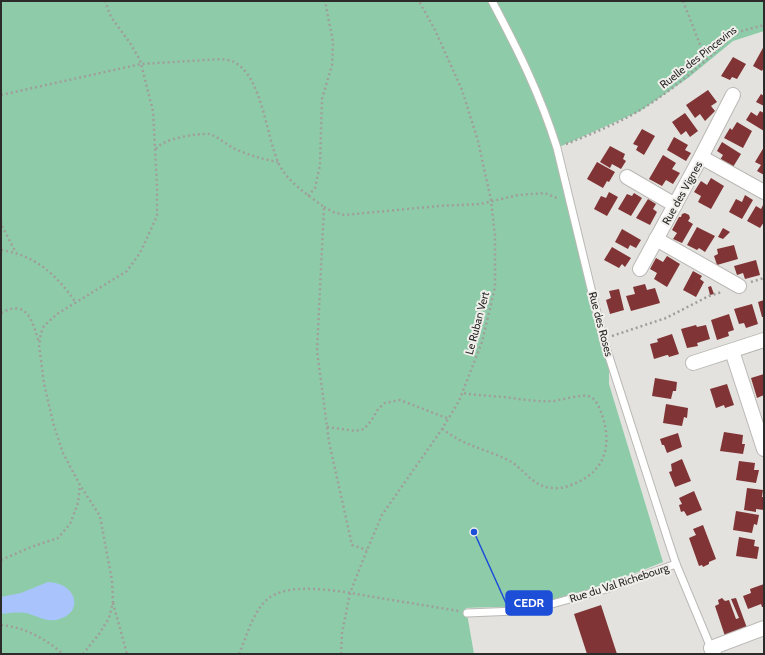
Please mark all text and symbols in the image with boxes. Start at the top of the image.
street label: Ruelle des Pincevins [657,22,740,91]
street label: Rue des Vignes [659,158,705,227]
street label: Le Ruban Vert [462,290,492,356]
street label: Rue des Roses [586,290,616,358]
street label: Rue du Val Richebourg [568,560,671,606]
callout: CEDR [506,591,552,615]
text: CEDR [514,595,545,610]

